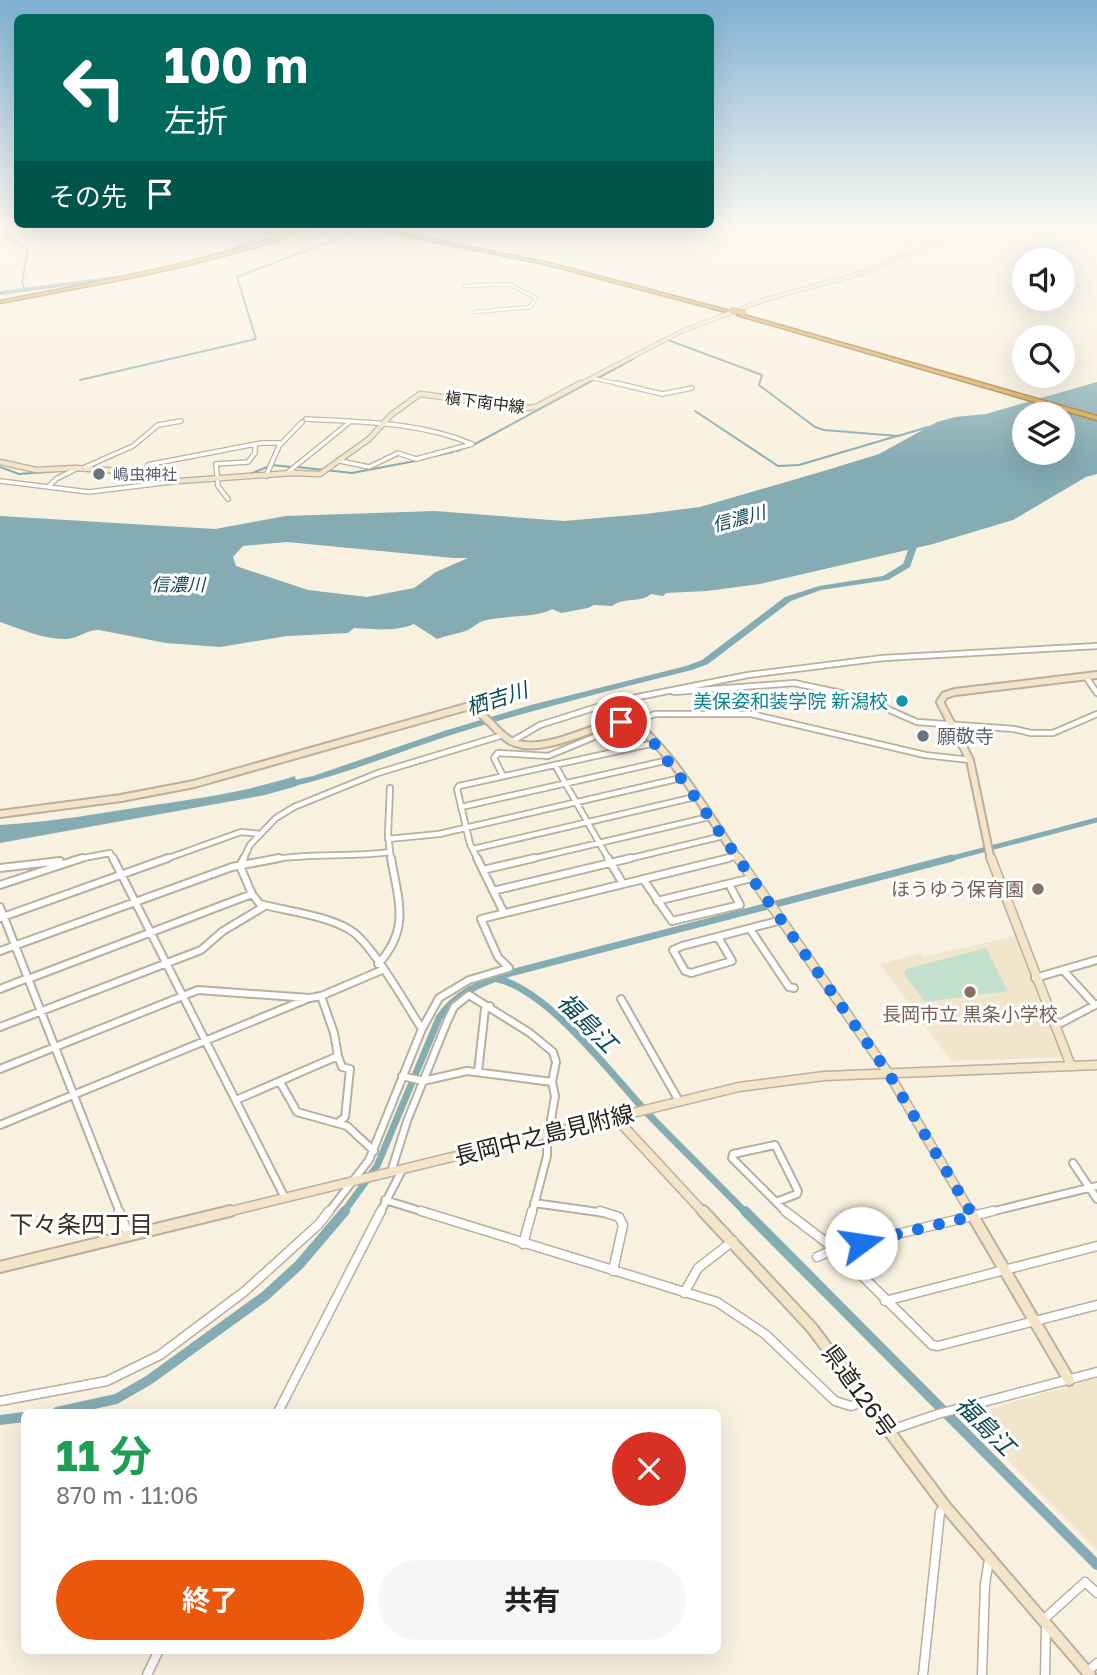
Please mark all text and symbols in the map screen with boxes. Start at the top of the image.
text: 100 m [164,35,308,94]
icon: left [49,42,140,133]
text: 左折 [164,101,228,139]
icon: arrive [141,175,179,213]
text: その先 [49,181,127,212]
map controls [1012,248,1075,465]
button: sound [1012,248,1075,311]
button: search [1012,325,1075,388]
street label: 槇下南中線 [444,387,526,417]
button: layers [1012,402,1075,465]
place label: 嶋虫神社 [113,464,177,484]
marker: 嶋虫神社 [91,466,107,482]
water label: 信濃川 [710,500,770,536]
water label: 信濃川 [151,573,207,595]
water label: 栖吉川 [463,675,533,720]
place label: 美保姿和装学院 新潟校 [693,689,888,712]
pin [591,692,651,752]
marker: 美保姿和装学院 新潟校 [894,693,910,709]
icon: arrive [602,703,640,741]
place label: 願敬寺 [937,724,994,747]
marker: 願敬寺 [915,728,931,744]
place label: ほうゆう保育園 [891,877,1024,900]
marker: ほうゆう保育園 [1030,881,1046,897]
marker: 長岡市立 黒条小学校 [962,984,978,1000]
water label: 福島江 [552,986,626,1060]
place label: 長岡市立 黒条小学校 [882,1002,1058,1025]
street label: 長岡中之島見附線 [451,1098,636,1170]
position arrow [824,1206,898,1280]
district label: 下々条四丁目 [9,1209,153,1238]
street label: 県道126号 [817,1339,903,1442]
water label: 福島江 [950,1389,1024,1463]
text: 11 分 [56,1430,152,1480]
button: close [612,1432,686,1506]
text: 870 m · 11:06 [56,1481,198,1509]
button: 終了 [56,1560,364,1640]
button: 共有 [378,1560,686,1640]

